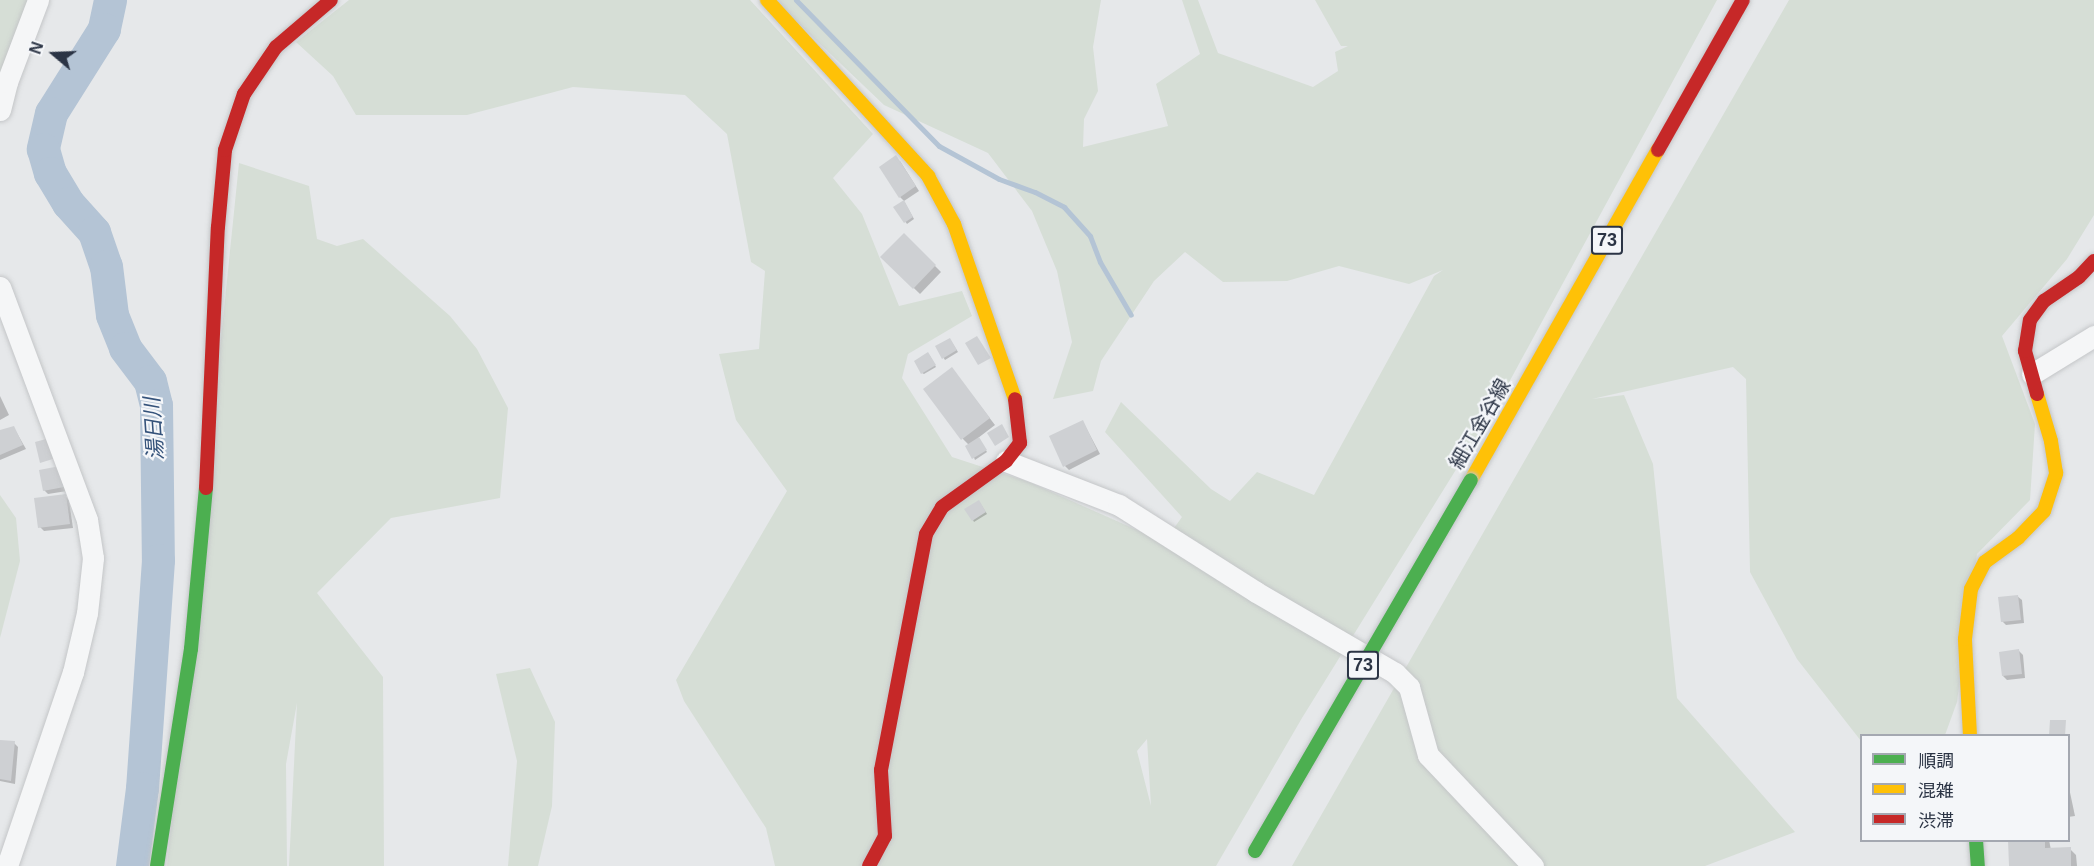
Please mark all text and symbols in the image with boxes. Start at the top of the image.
north arrow [24,24,84,84]
text: N [27,40,46,56]
road number: 73 [1590,225,1624,255]
street label: 細江金谷線 [1445,375,1515,473]
water label: 湯日川 [139,397,169,461]
road number: 73 [1346,650,1380,680]
legend [1860,734,2070,842]
text: 順調 [1918,751,1954,771]
text: 混雑 [1918,781,1954,801]
text: 渋滞 [1918,811,1954,831]

